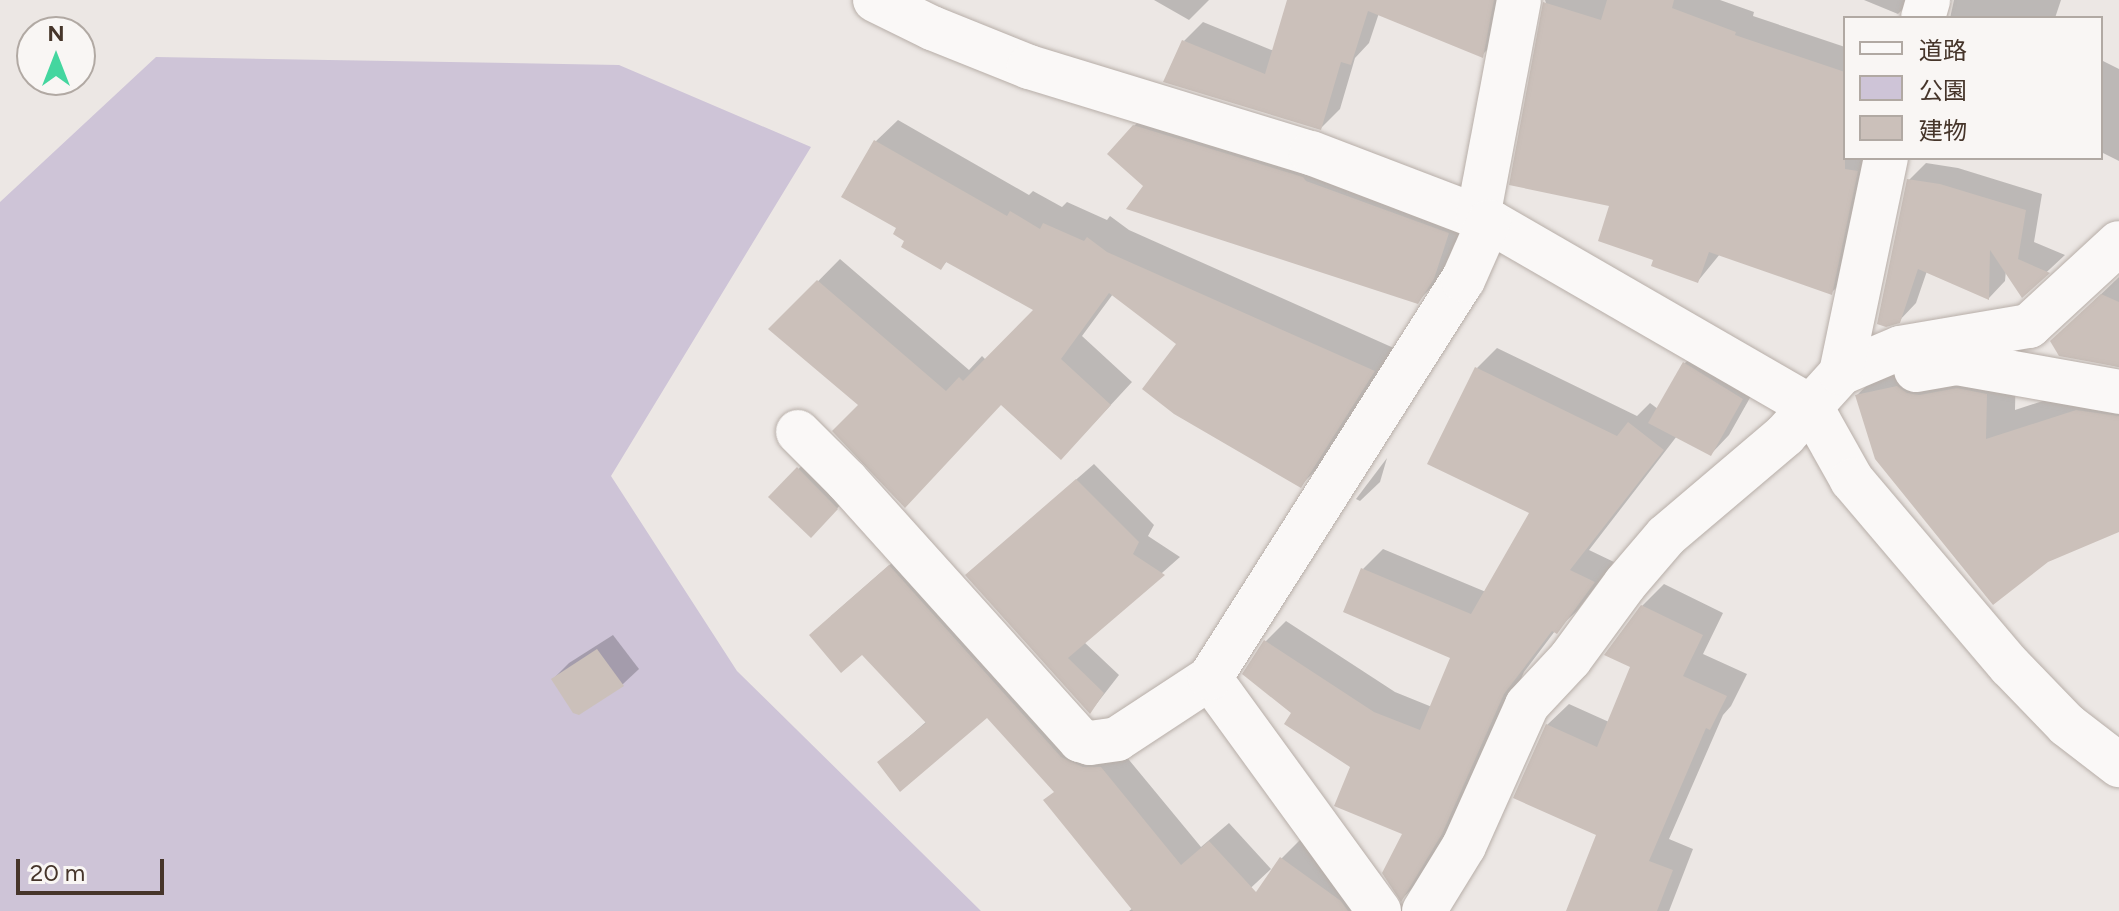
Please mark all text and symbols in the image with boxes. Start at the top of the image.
north arrow [16,16,96,96]
legend [1843,16,2103,160]
text: N [47,20,65,47]
text: 道路 [1919,36,1967,65]
text: 公園 [1919,76,1967,105]
text: 建物 [1919,116,1967,145]
scale bar [20,843,168,893]
text: 20 m [30,858,85,887]

